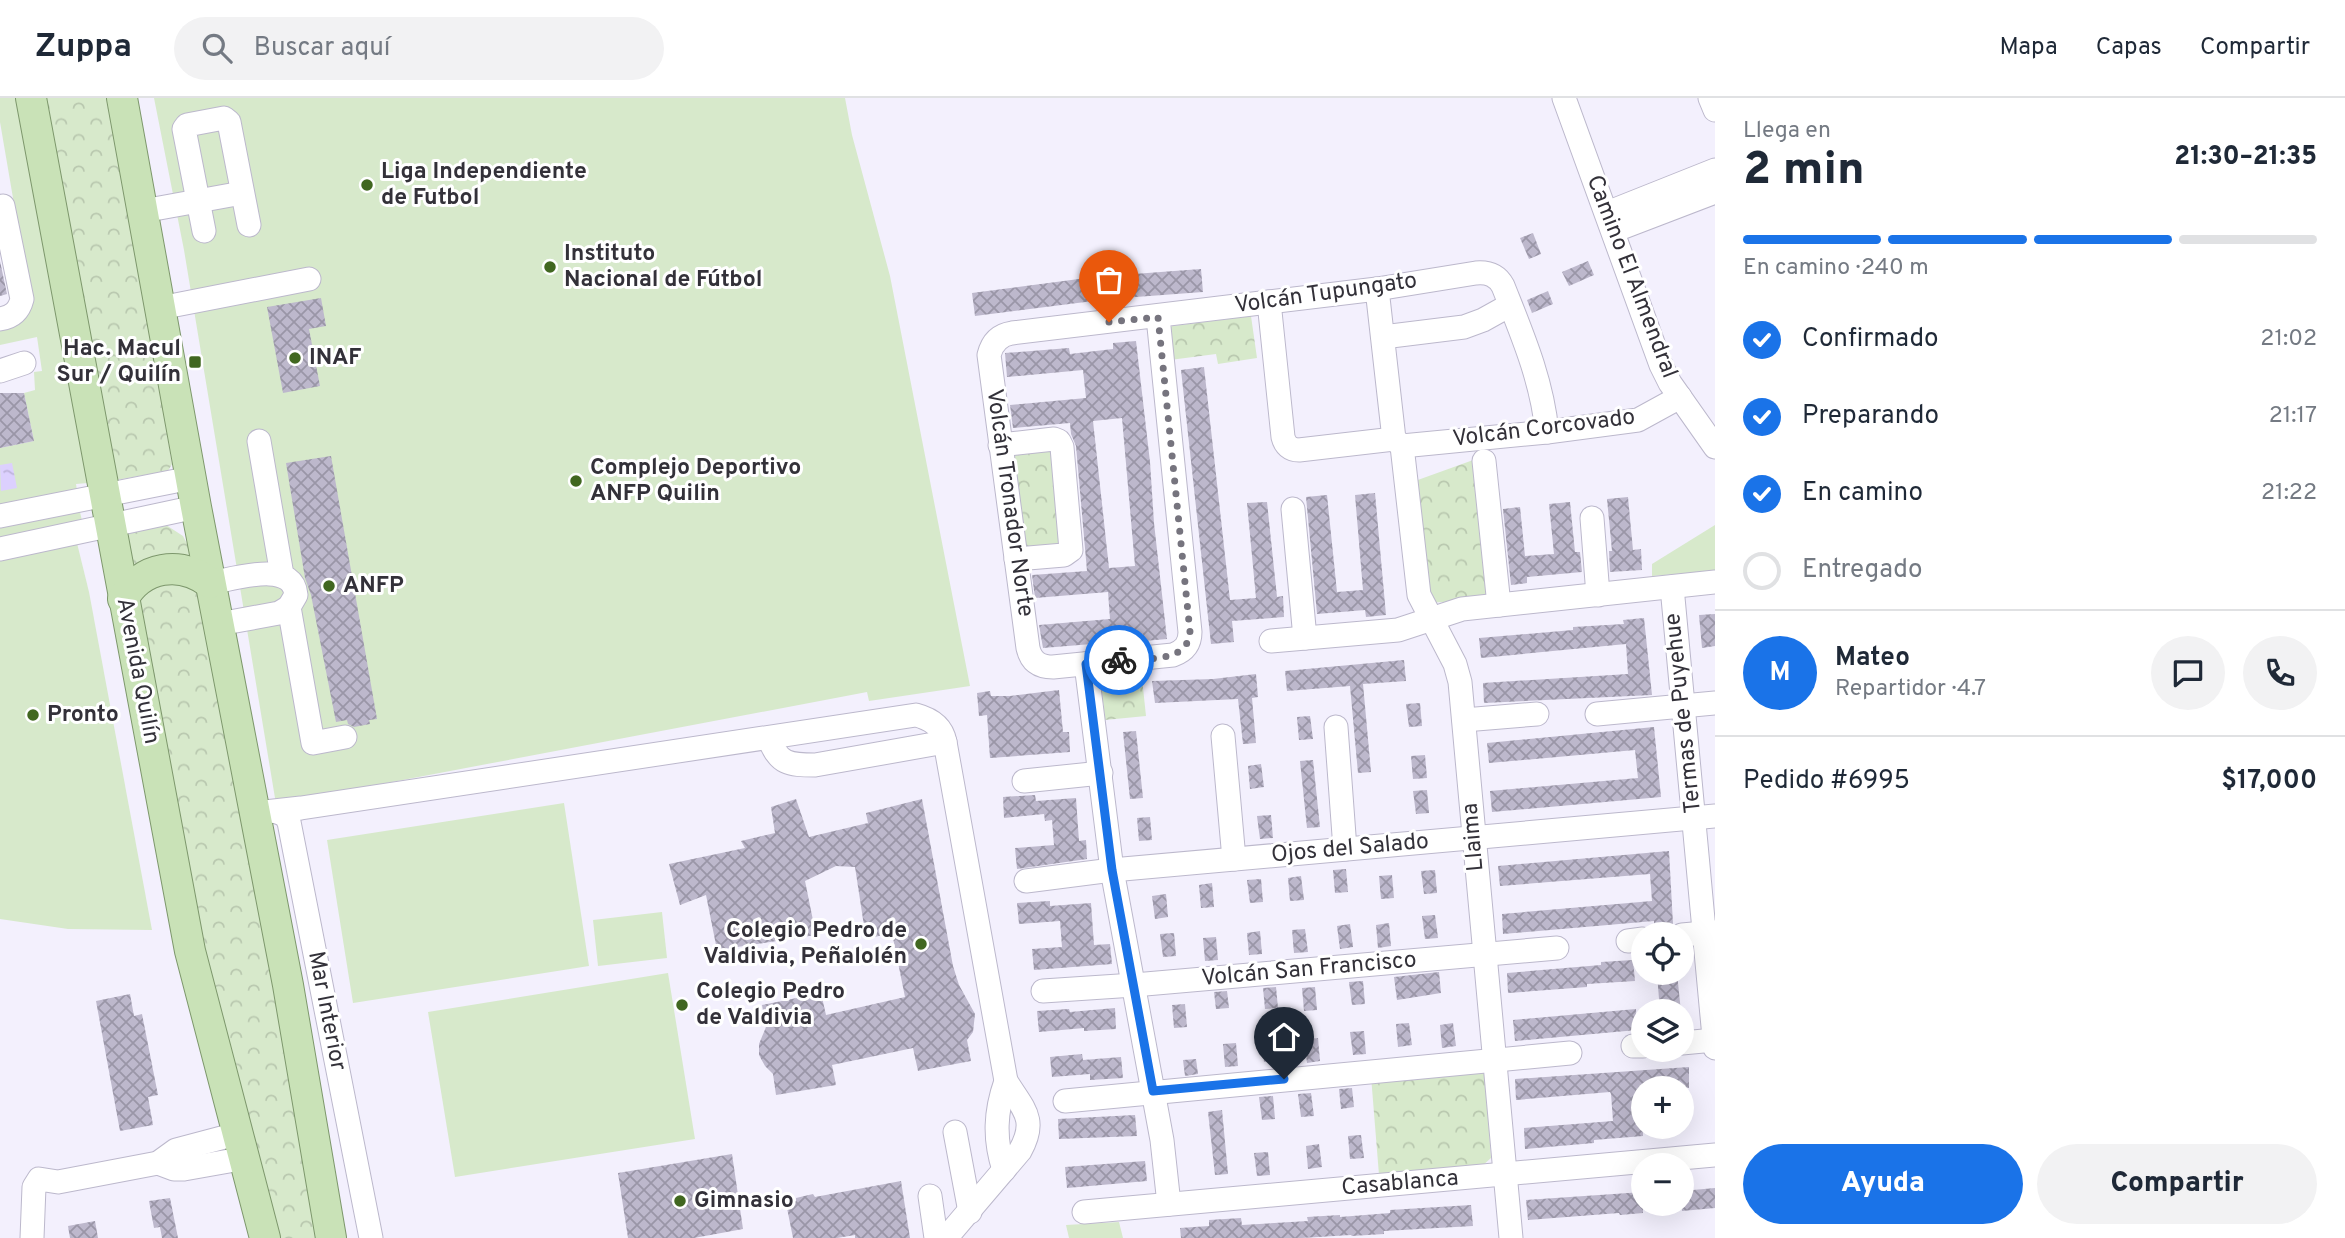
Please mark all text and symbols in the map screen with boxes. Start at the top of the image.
search box [174,17,664,80]
text: Zuppa [35,27,132,69]
icon: search [198,29,236,67]
text: Buscar aquí [254,32,390,65]
text: Mapa [2000,33,2058,63]
text: Capas [2096,33,2162,63]
text: Compartir [2200,33,2310,63]
text: Llega en [1743,117,1831,146]
text: 21:30–21:35 [2174,141,2317,174]
text: 2 min [1743,142,1865,201]
place label: Liga Independiente de Futbol [381,158,587,213]
street label: Camino El Almendral [1579,171,1683,383]
marker: Liga Independiente de Futbol [359,177,375,193]
place label: Instituto Nacional de Fútbol [564,240,762,295]
pin [1079,250,1139,322]
text: En camino · 240 m [1743,254,1929,283]
marker: Instituto Nacional de Fútbol [542,259,558,275]
icon: bag [1090,261,1128,299]
street label: Volcán Tupungato [1233,267,1419,321]
icon: check [1743,321,1781,359]
text: Confirmado [1802,323,1939,356]
text: 21:02 [2260,325,2317,354]
place label: Hac. Macul Sur / Quilín [57,335,181,390]
place label: INAF [309,344,362,373]
marker: INAF [287,350,303,366]
marker: Hac. Macul Sur / Quilín [187,354,203,370]
street label: Volcán Tronador Norte [979,387,1039,619]
icon: check [1743,398,1781,436]
text: Preparando [1802,400,1939,433]
text: 21:17 [2269,402,2317,431]
street label: Volcán Corcovado [1451,403,1637,455]
place label: Complejo Deportivo ANFP Quilin [590,454,801,509]
marker: Complejo Deportivo ANFP Quilin [568,473,584,489]
icon: check [1743,475,1781,513]
text: En camino [1802,477,1923,510]
text: 21:22 [2261,479,2317,508]
text: Entregado [1802,554,1922,587]
place label: ANFP [343,572,404,601]
marker: ANFP [321,578,337,594]
street label: Avenida Quilín [109,595,165,747]
street label: Termas de Puyehue [1659,611,1709,815]
courier [1084,625,1154,695]
button: chat [2151,636,2225,710]
button: phone [2243,636,2317,710]
icon: bike [1100,641,1138,679]
text: Mateo [1835,642,1910,675]
text: M [1769,657,1791,690]
text: Repartidor · 4.7 [1835,675,1986,704]
place label: Pronto [47,701,119,730]
marker: Pronto [25,707,41,723]
text: Pedido #6995 [1743,765,1910,798]
text: $17,000 [2221,765,2317,798]
street label: Llaima [1457,802,1491,872]
street label: Ojos del Salado [1270,828,1430,870]
place label: Colegio Pedro de Valdivia, Peñalolén [703,917,907,972]
map controls [1631,922,1694,1216]
button: locate [1631,922,1694,985]
marker: Colegio Pedro de Valdivia, Peñalolén [913,936,929,952]
street label: Volcán San Francisco [1200,946,1418,994]
street label: Mar Interior [300,949,352,1073]
place label: Colegio Pedro de Valdivia [696,978,845,1033]
marker: Colegio Pedro de Valdivia [674,997,690,1013]
button: layers [1631,999,1694,1062]
pin [1254,1007,1314,1079]
icon: home [1265,1018,1303,1056]
button: + [1631,1076,1694,1139]
button: Ayuda [1743,1144,2023,1224]
button: Compartir [2037,1144,2317,1224]
button: − [1631,1153,1694,1216]
street label: Casablanca [1340,1164,1460,1204]
place label: Gimnasio [694,1187,794,1216]
marker: Gimnasio [672,1193,688,1209]

